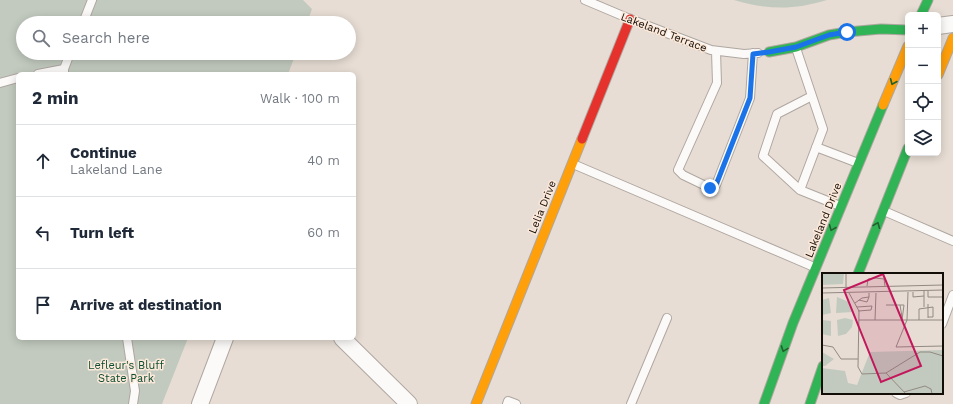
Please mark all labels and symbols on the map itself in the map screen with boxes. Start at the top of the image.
street label: Lakeland Terrace [619,10,709,55]
route start [838,23,856,41]
one-way arrow [890,78,898,86]
street label: Lelia Drive [526,179,559,236]
route end [701,179,719,197]
street label: Lakeland Drive [803,181,844,260]
one-way arrow [873,221,881,228]
one-way arrow [829,225,837,232]
inset map [822,273,943,394]
one-way arrow [780,345,789,352]
park label: Lefleur's Bluff State Park [88,359,164,385]

